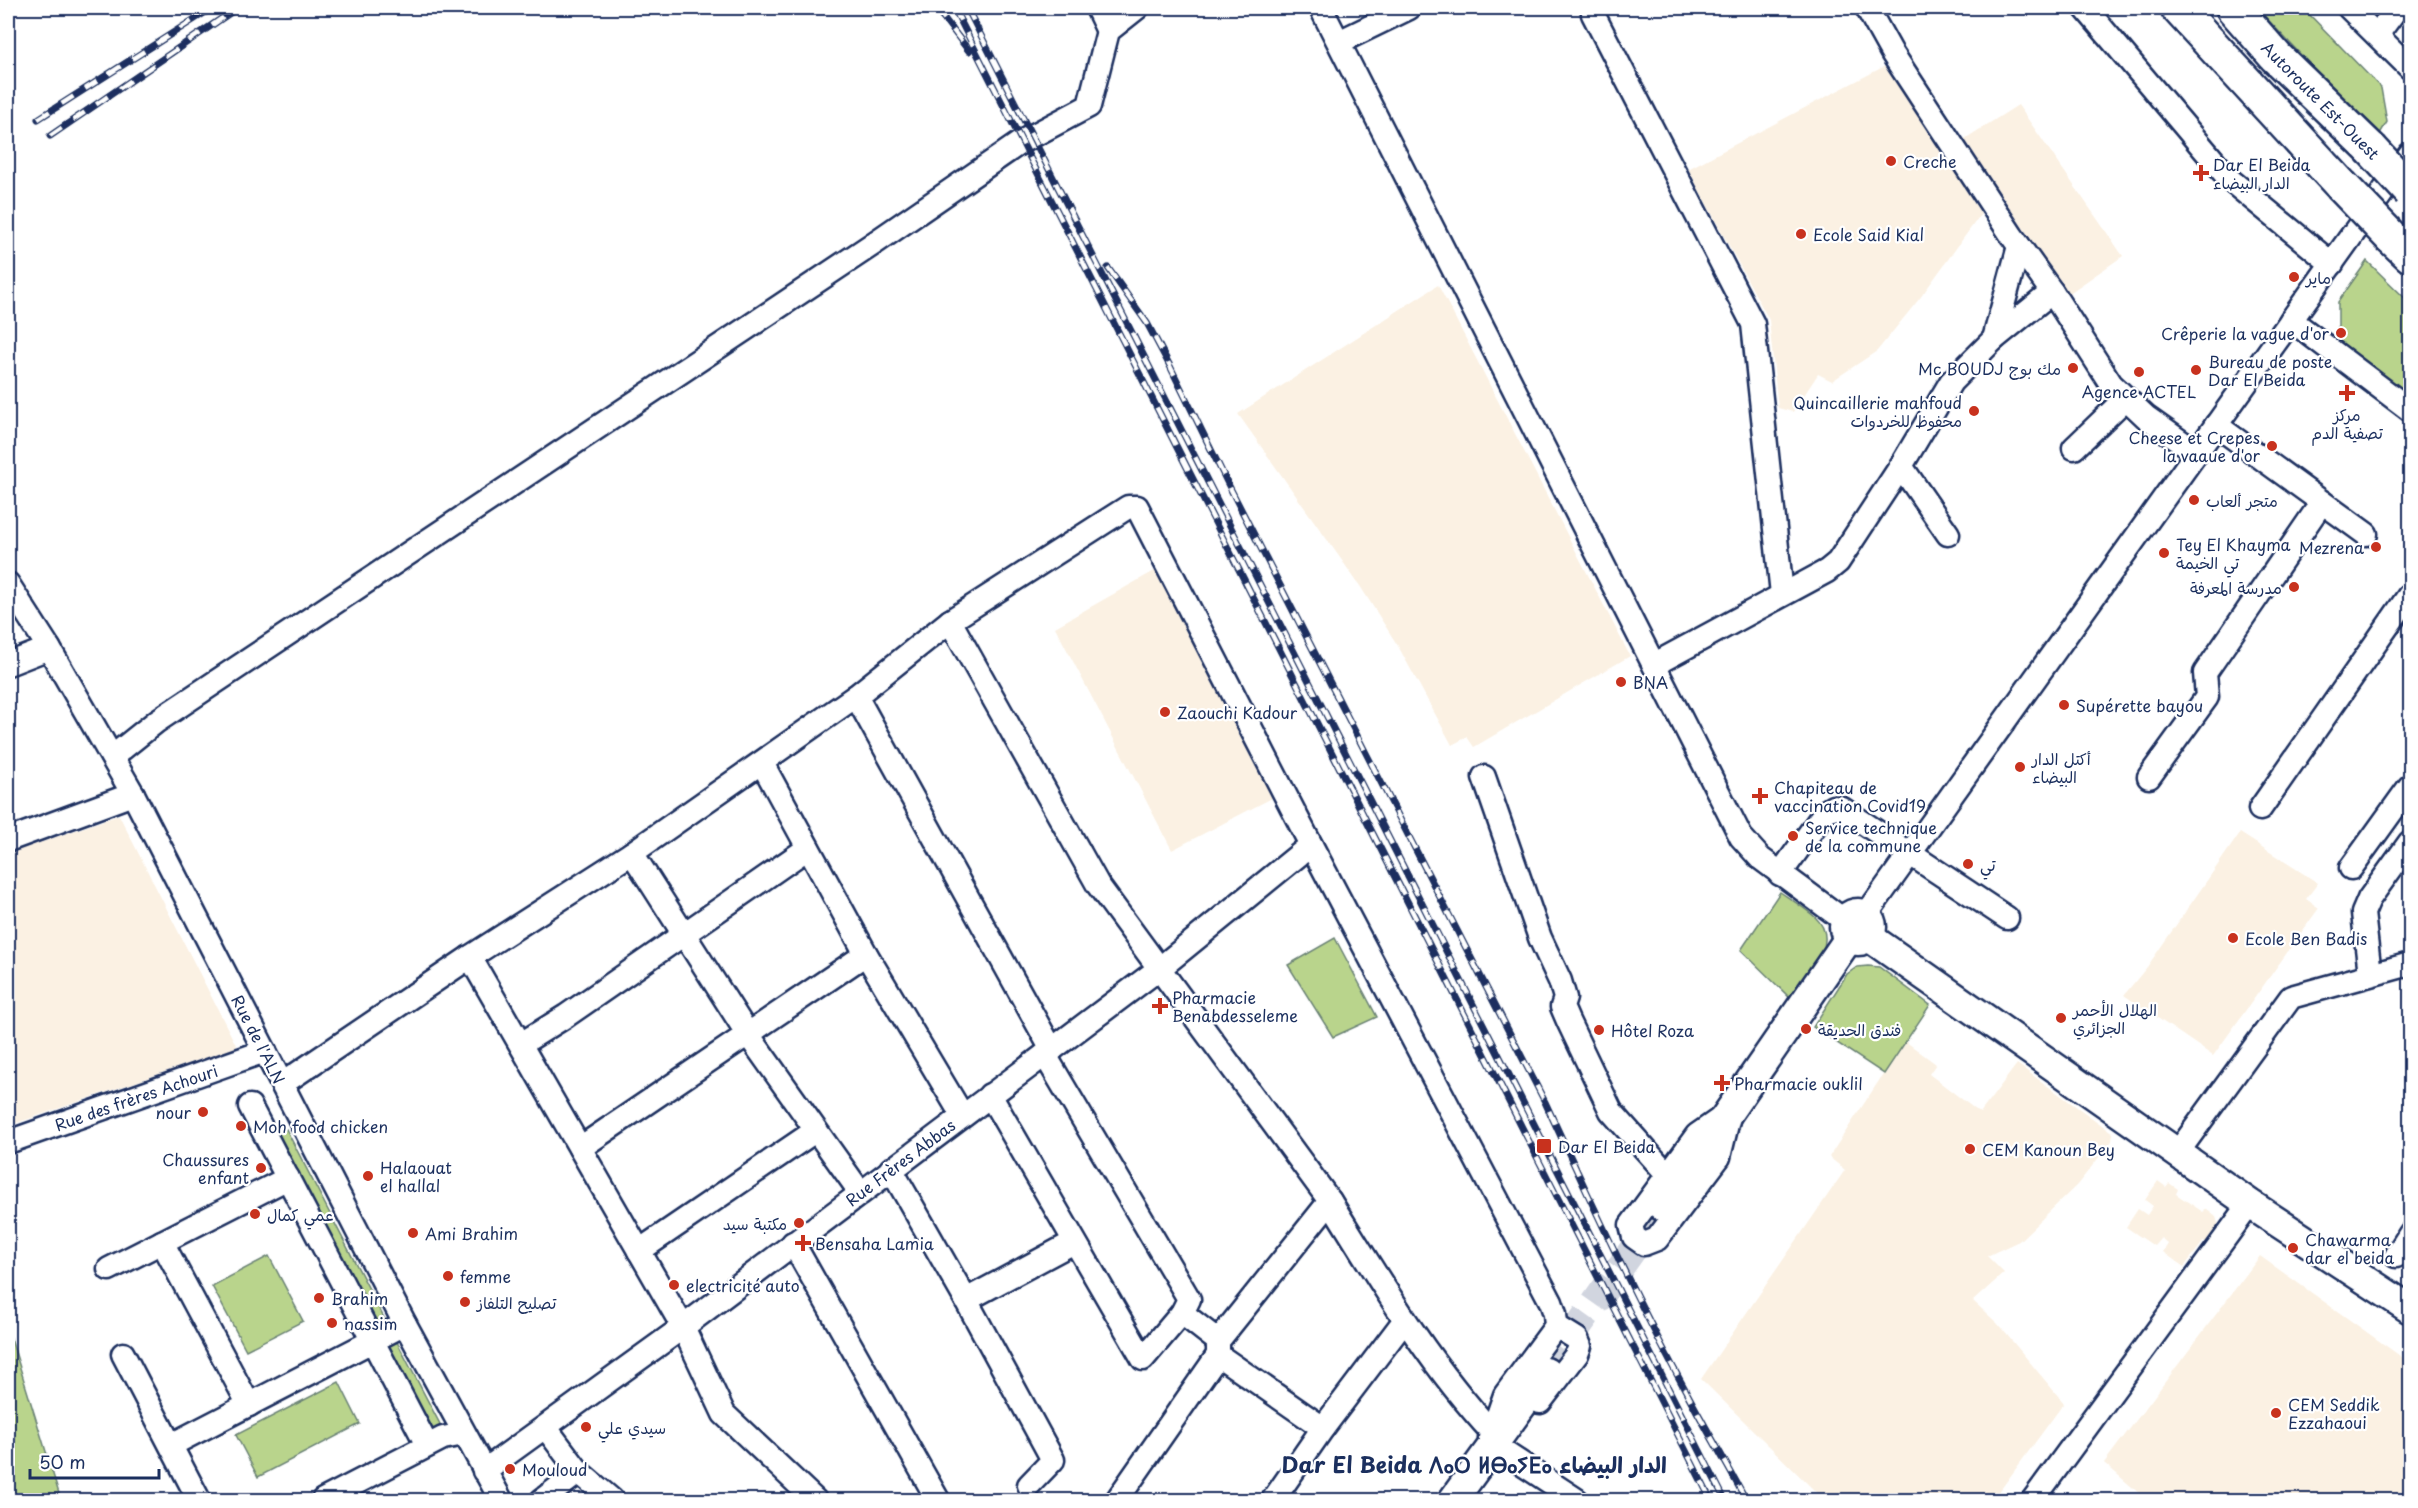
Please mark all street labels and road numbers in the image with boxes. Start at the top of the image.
street label: Autoroute Est-Ouest [2256,35,2386,165]
street label: Rue de l'ALN [226,990,292,1088]
street label: Rue des frères Achouri [51,1058,221,1136]
street label: Rue Frères Abbas [840,1113,960,1211]

